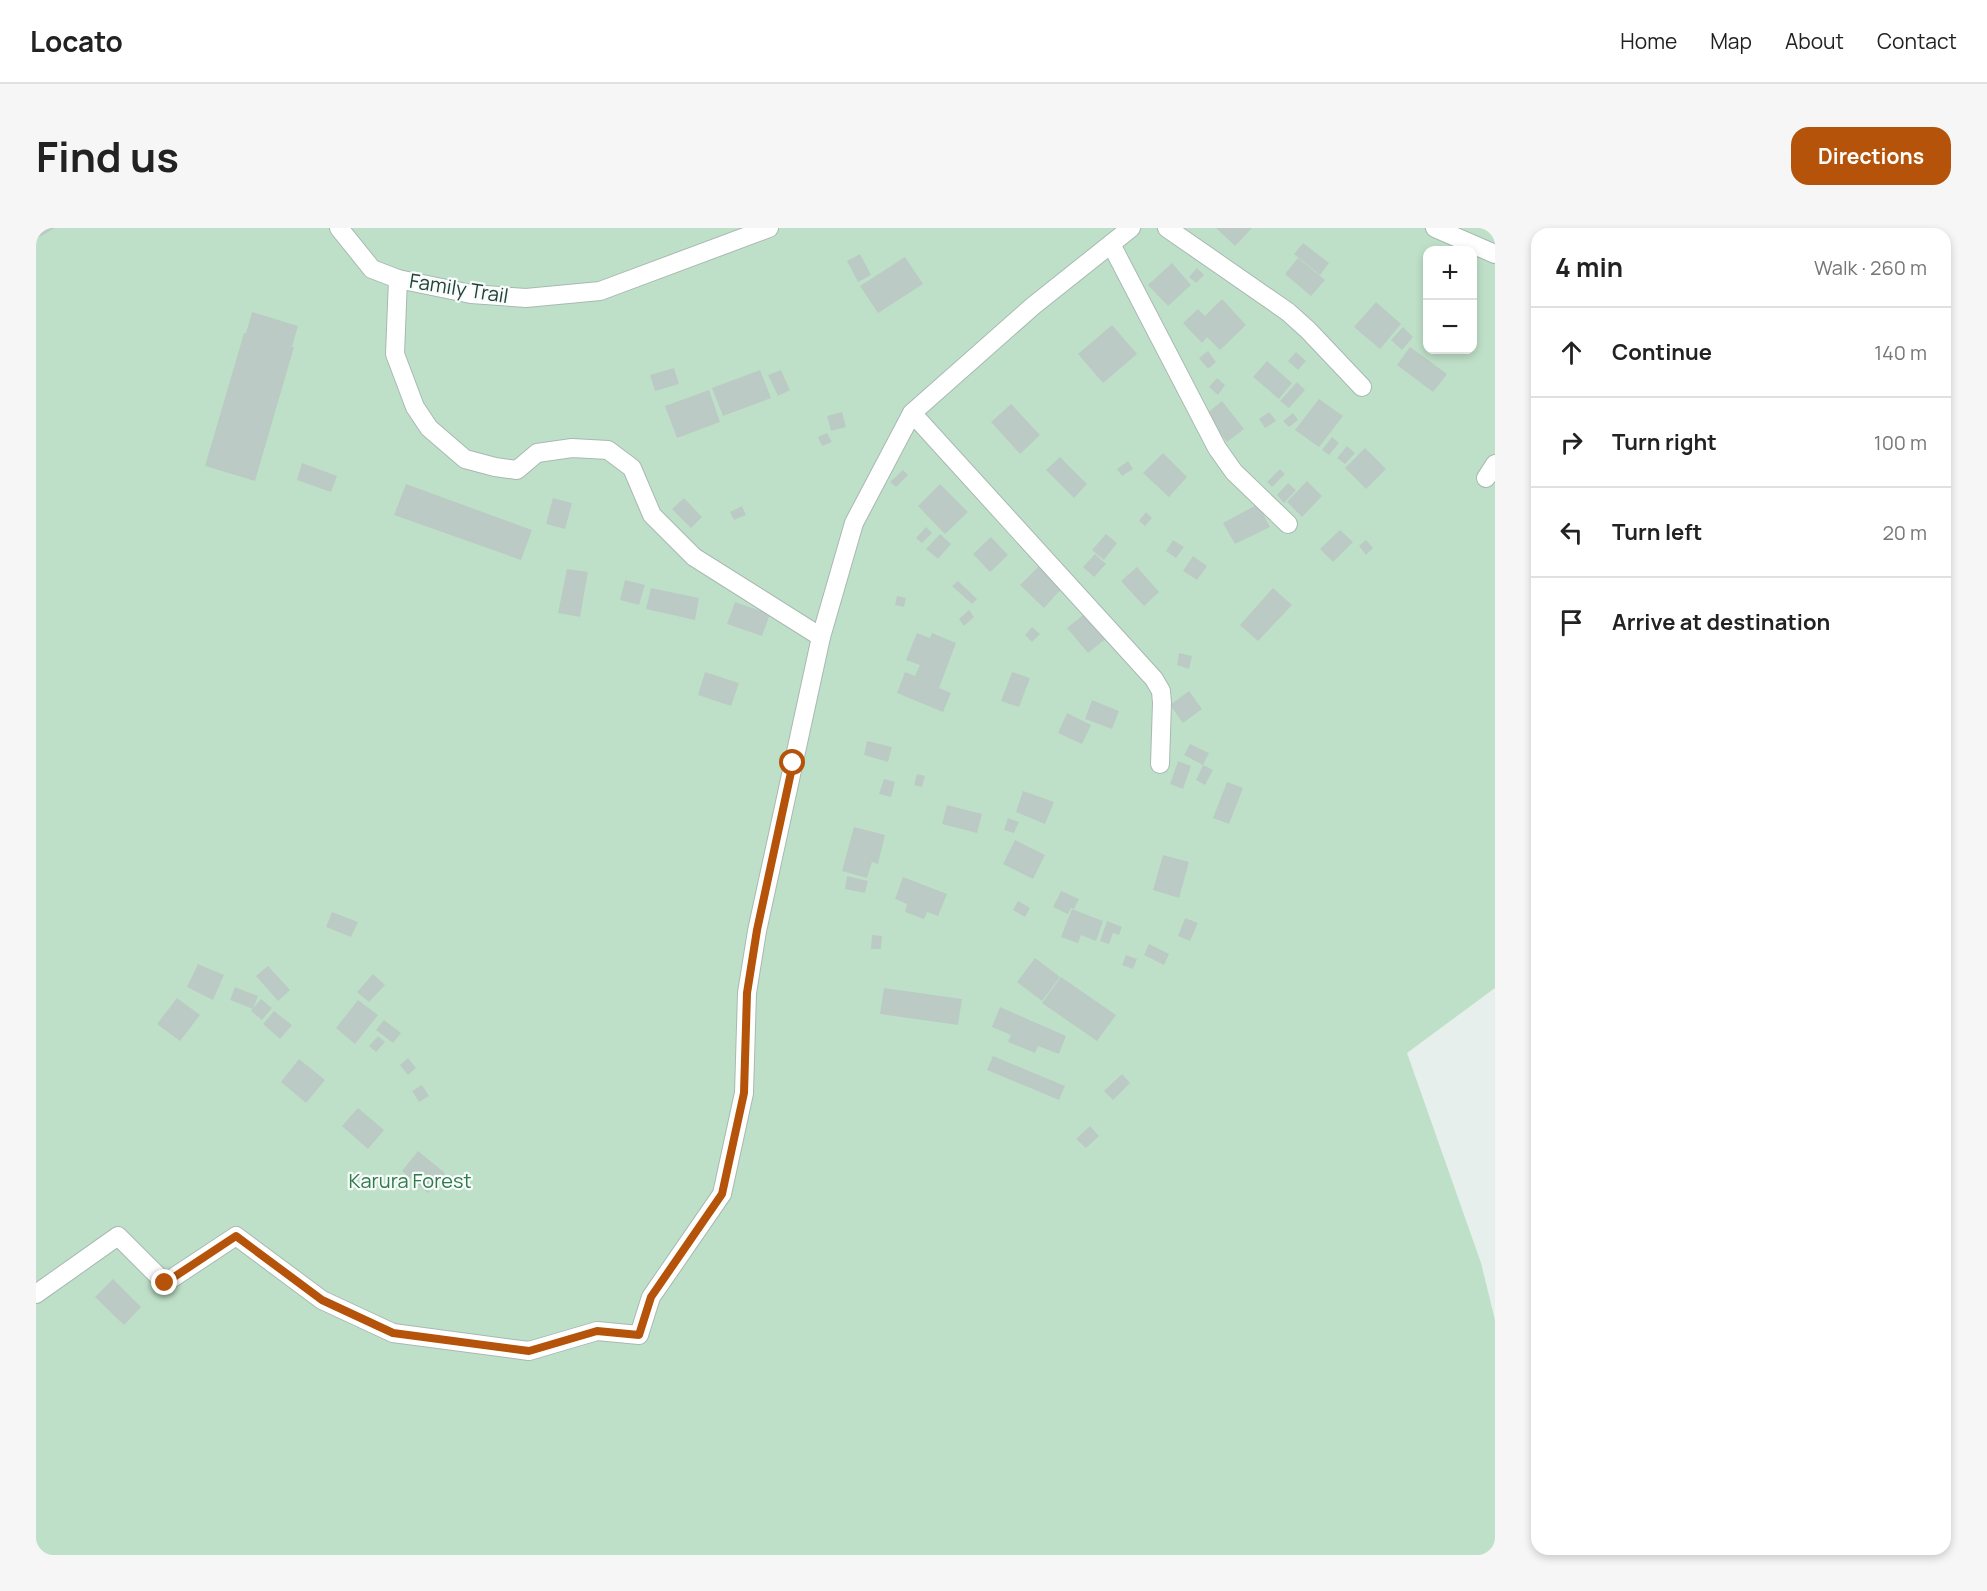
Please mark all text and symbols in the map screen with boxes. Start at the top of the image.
text: Locato [30,22,123,60]
text: Home [1620,27,1677,55]
text: Map [1710,27,1752,55]
text: About [1785,27,1844,55]
text: Contact [1877,27,1957,55]
text: Find us [36,127,179,185]
button: Directions [1791,127,1951,185]
map controls [1423,246,1477,354]
button: + [1423,246,1477,300]
text: 4 min [1555,249,1623,285]
text: Walk · 260 m [1814,254,1927,281]
street label: Family Trail [408,267,510,309]
button: − [1423,300,1477,354]
icon: ahead [1555,336,1588,369]
text: Continue [1612,337,1712,367]
text: 140 m [1874,339,1927,366]
icon: right [1555,426,1588,459]
text: Turn right [1612,427,1717,457]
text: 100 m [1874,429,1927,456]
icon: left [1555,516,1588,549]
text: Turn left [1612,517,1702,547]
text: 20 m [1882,519,1927,546]
icon: arrive [1555,606,1588,639]
text: Arrive at destination [1612,607,1830,637]
route start [779,749,805,775]
park label: Karura Forest [349,1167,471,1194]
route end [151,1269,177,1295]

